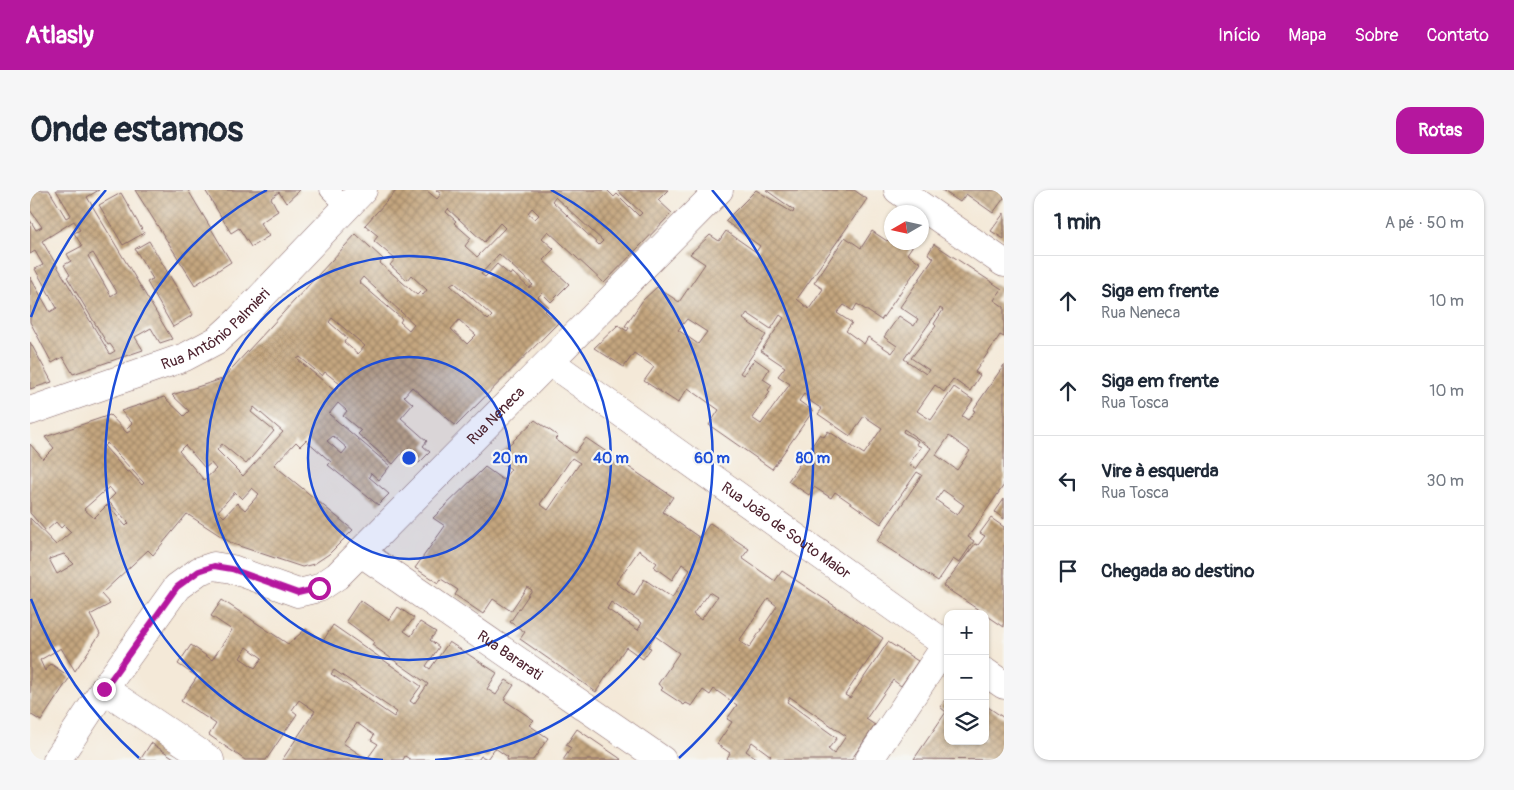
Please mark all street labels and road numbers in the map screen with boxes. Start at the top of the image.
street label: Rua Antônio Palmieri [159,284,274,375]
street label: Rua Neneca [463,383,529,449]
street label: Rua João de Souto Maior [717,478,855,584]
street label: Rua Bararati [473,627,546,685]

